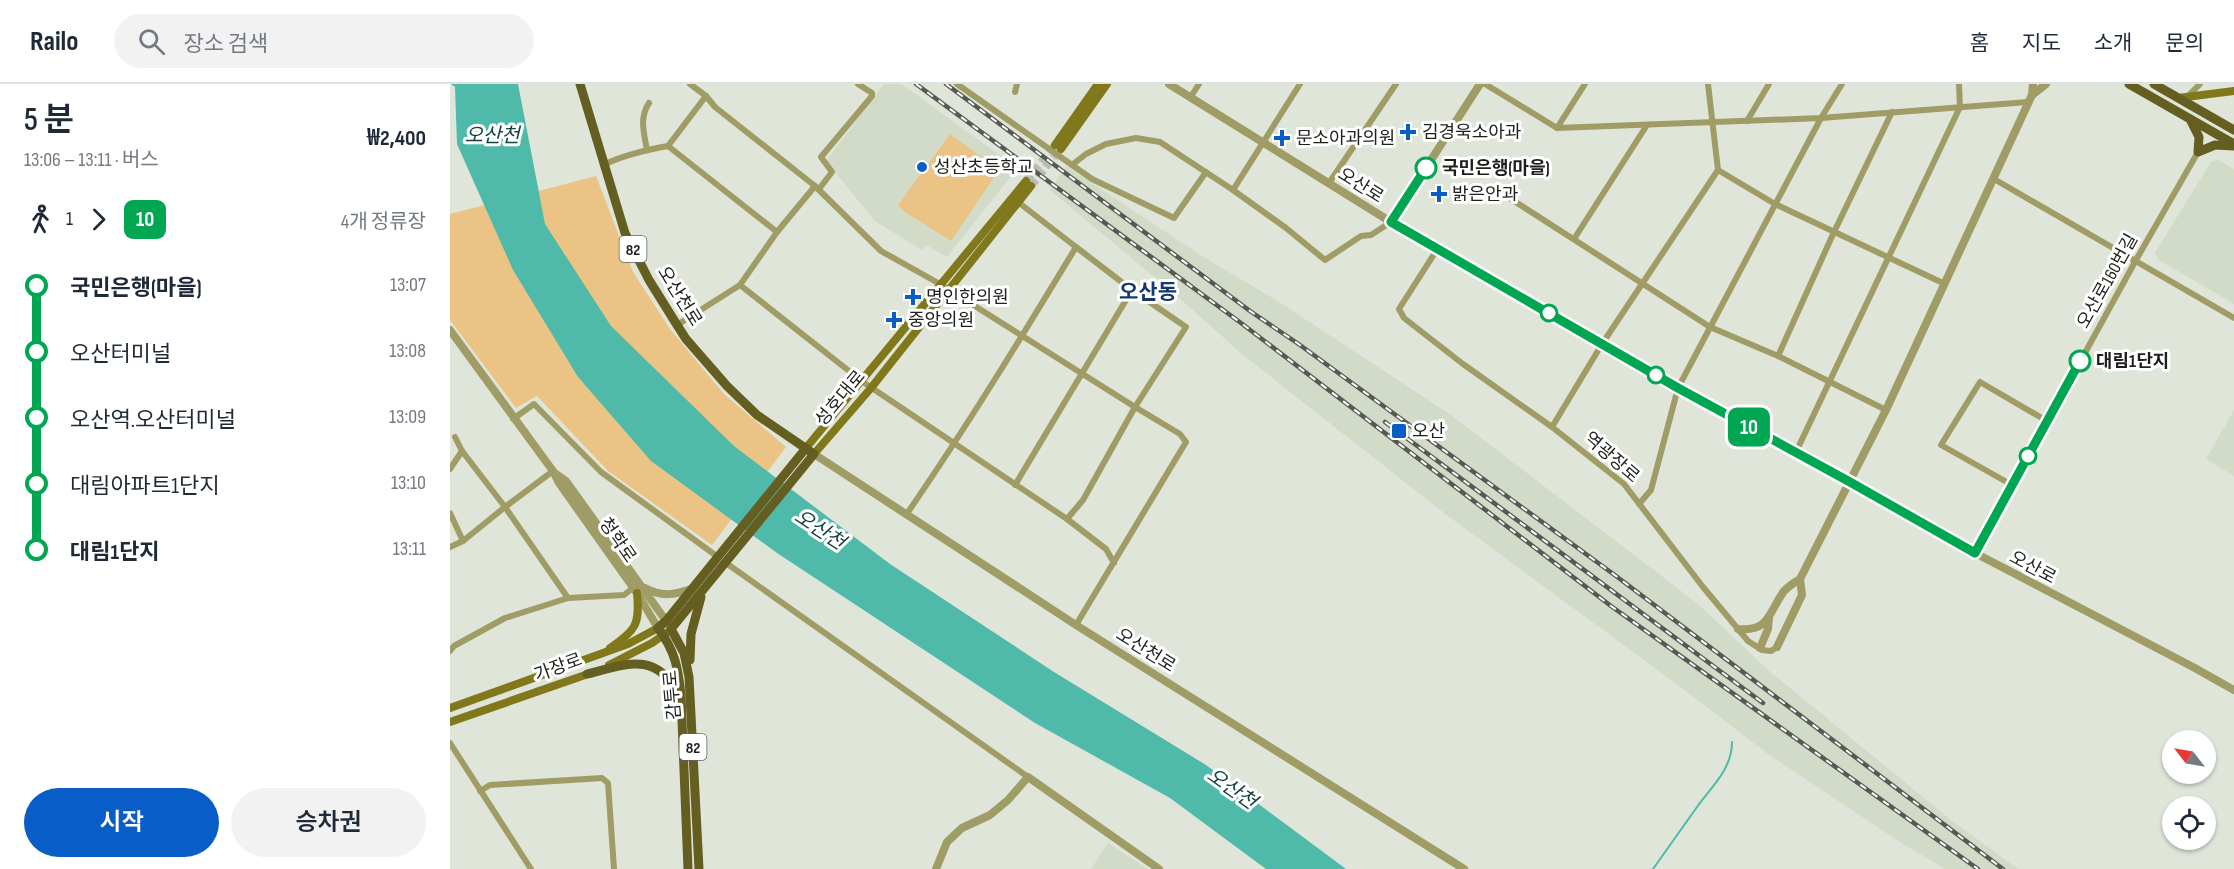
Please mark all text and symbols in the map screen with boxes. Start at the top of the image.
search box [114,14,534,68]
text: Railo [30,25,78,58]
icon: search [135,25,168,58]
text: 장소 검색 [183,31,268,58]
text: 홈 [1970,31,1989,56]
text: 지도 [2022,31,2061,56]
text: 소개 [2094,31,2132,56]
text: 문의 [2165,31,2204,56]
text: 5 분 [24,100,74,140]
place label: 김경욱소아과 [1422,122,1522,143]
marker: 김경욱소아과 [1399,123,1417,141]
water label: 오산천 [464,124,522,148]
text: ₩2,400 [367,125,426,152]
place label: 문소아과의원 [1296,128,1395,149]
marker: 문소아과의원 [1273,129,1291,147]
text: 13:06 – 13:11 · 버스 [24,148,159,172]
place label: 성산초등학교 [934,157,1033,178]
marker: 국민은행(마을) [1415,157,1437,179]
place label: 국민은행(마을) [1442,158,1550,179]
marker: 성산초등학교 [915,160,929,174]
street label: 오산로 [1334,163,1387,207]
place label: 밝은안과 [1452,184,1519,205]
marker: 밝은안과 [1430,185,1448,203]
icon: walk [24,203,57,236]
icon: forward [82,203,115,236]
text: 1 [66,207,73,231]
text: 10 [136,207,154,232]
text: 4개 정류장 [341,210,426,234]
street label: 오산로160번길 [2073,230,2142,332]
road number: 82 [620,236,646,262]
street label: 오산천로 [653,263,706,330]
text: 13:07 [390,273,426,297]
text: 국민은행(마을) [70,275,202,302]
district label: 오산동 [1119,280,1177,305]
place label: 명인한의원 [926,287,1009,308]
marker: 명인한의원 [904,288,922,306]
unlabelled marker [1540,304,1558,322]
place label: 중앙의원 [908,310,974,331]
marker: 중앙의원 [885,311,903,329]
text: 13:08 [389,339,426,363]
text: 오산터미널 [70,341,171,368]
marker: 대림1단지 [2069,350,2091,372]
place label: 대림1단지 [2096,351,2169,372]
street label: 성호대로 [811,366,870,430]
unlabelled marker [1647,366,1665,384]
text: 13:09 [389,405,426,429]
text: 오산역.오산터미널 [70,407,236,434]
line badge: 10 [1722,408,1776,446]
text: 10 [1740,415,1758,440]
place label: 오산 [1412,421,1445,442]
marker: 오산 [1390,422,1408,440]
street label: 역광장로 [1580,428,1644,487]
unlabelled marker [2019,447,2037,465]
text: 13:10 [391,471,426,495]
text: 대림아파트1단지 [70,473,219,500]
water label: 오산천 [790,505,851,556]
street label: 청학로 [595,514,640,567]
text: 13:11 [393,537,426,561]
text: 대림1단지 [70,539,160,566]
street label: 오산로 [2006,547,2060,588]
street label: 오산천로 [1112,624,1179,677]
street label: 가장로 [531,649,585,686]
street label: 감투로 [660,669,685,721]
north arrow [2162,730,2216,784]
map controls [2162,730,2216,850]
road number: 82 [680,734,706,760]
water label: 오산천 [1202,763,1263,816]
button: 시작 [24,788,219,857]
button: 승차권 [231,788,426,857]
button: locate [2162,796,2216,850]

